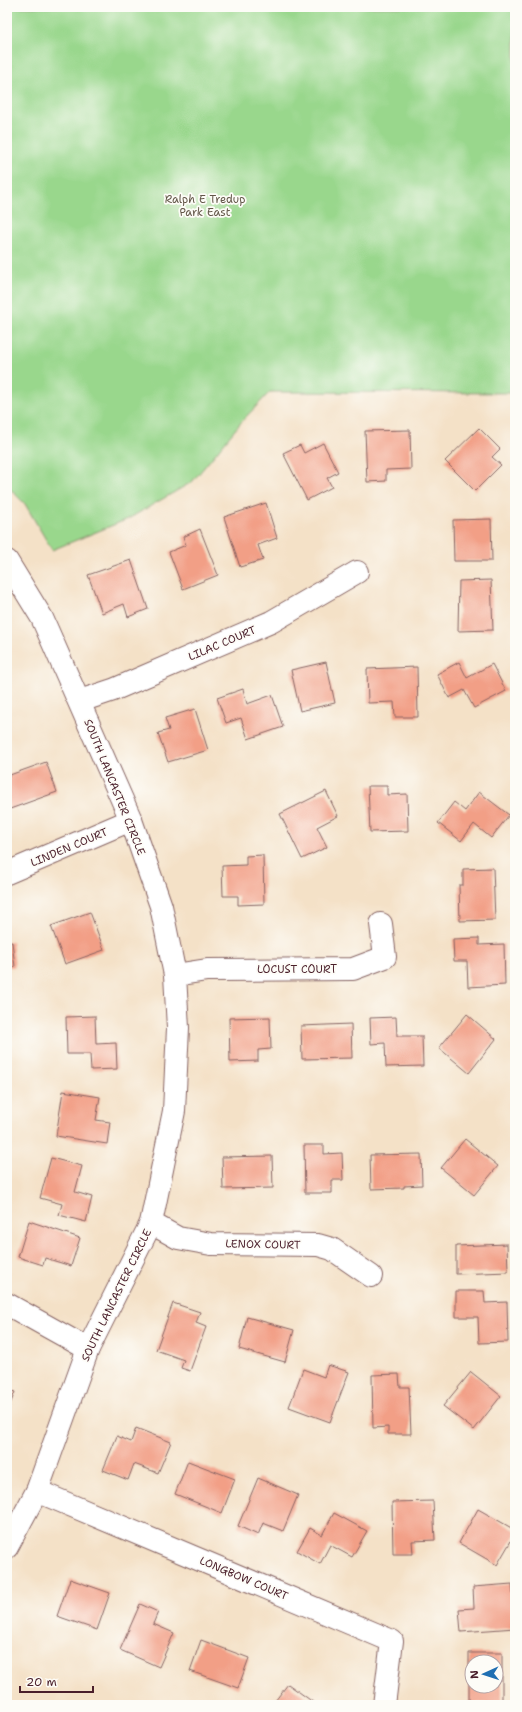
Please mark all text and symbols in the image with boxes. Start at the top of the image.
park label: Ralph E Tredup Park East [165,192,245,220]
street label: LILAC COURT [186,622,259,664]
street label: SOUTH LANCASTER CIRCLE [80,717,149,858]
street label: LINDEN COURT [28,824,110,870]
street label: LOCUST COURT [257,962,337,977]
street label: SOUTH LANCASTER CIRCLE [78,1226,155,1364]
street label: LENOX COURT [225,1236,301,1253]
street label: LONGBOW COURT [197,1553,291,1604]
north arrow [464,1654,504,1694]
scale bar [20,1668,93,1694]
text: N [467,1669,482,1679]
text: 20 m [26,1674,57,1690]

